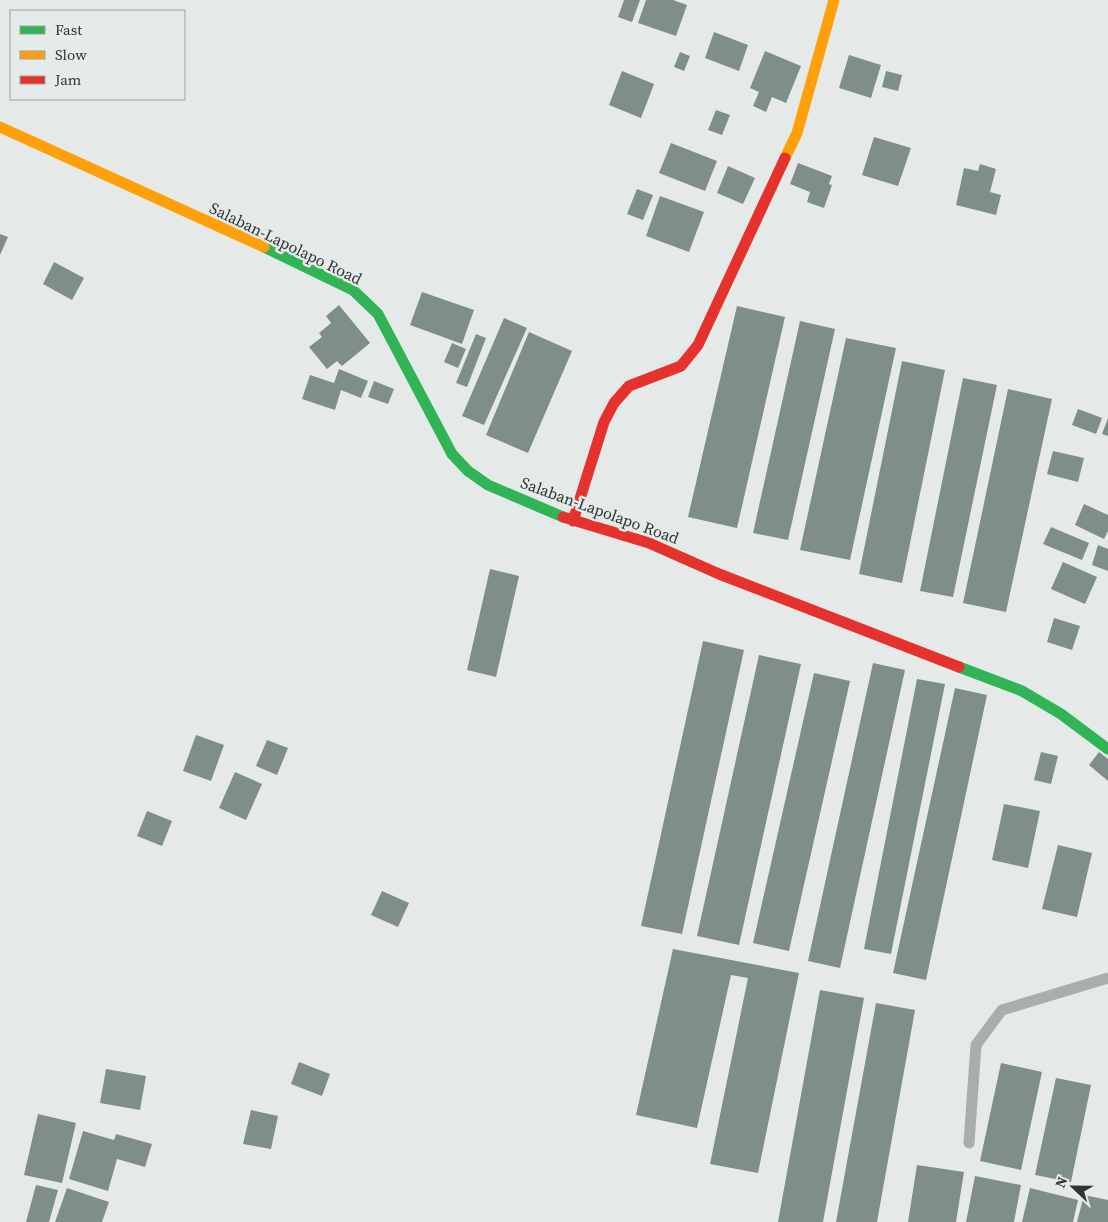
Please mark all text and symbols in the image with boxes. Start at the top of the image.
legend [10,10,185,100]
text: Fast [55,19,82,40]
text: Slow [55,44,87,65]
text: Jam [54,69,82,90]
street label: Salaban-Lapolapo Road [206,197,366,289]
street label: Salaban-Lapolapo Road [518,471,682,549]
north arrow [1048,1162,1098,1212]
text: N [1050,1174,1072,1191]

